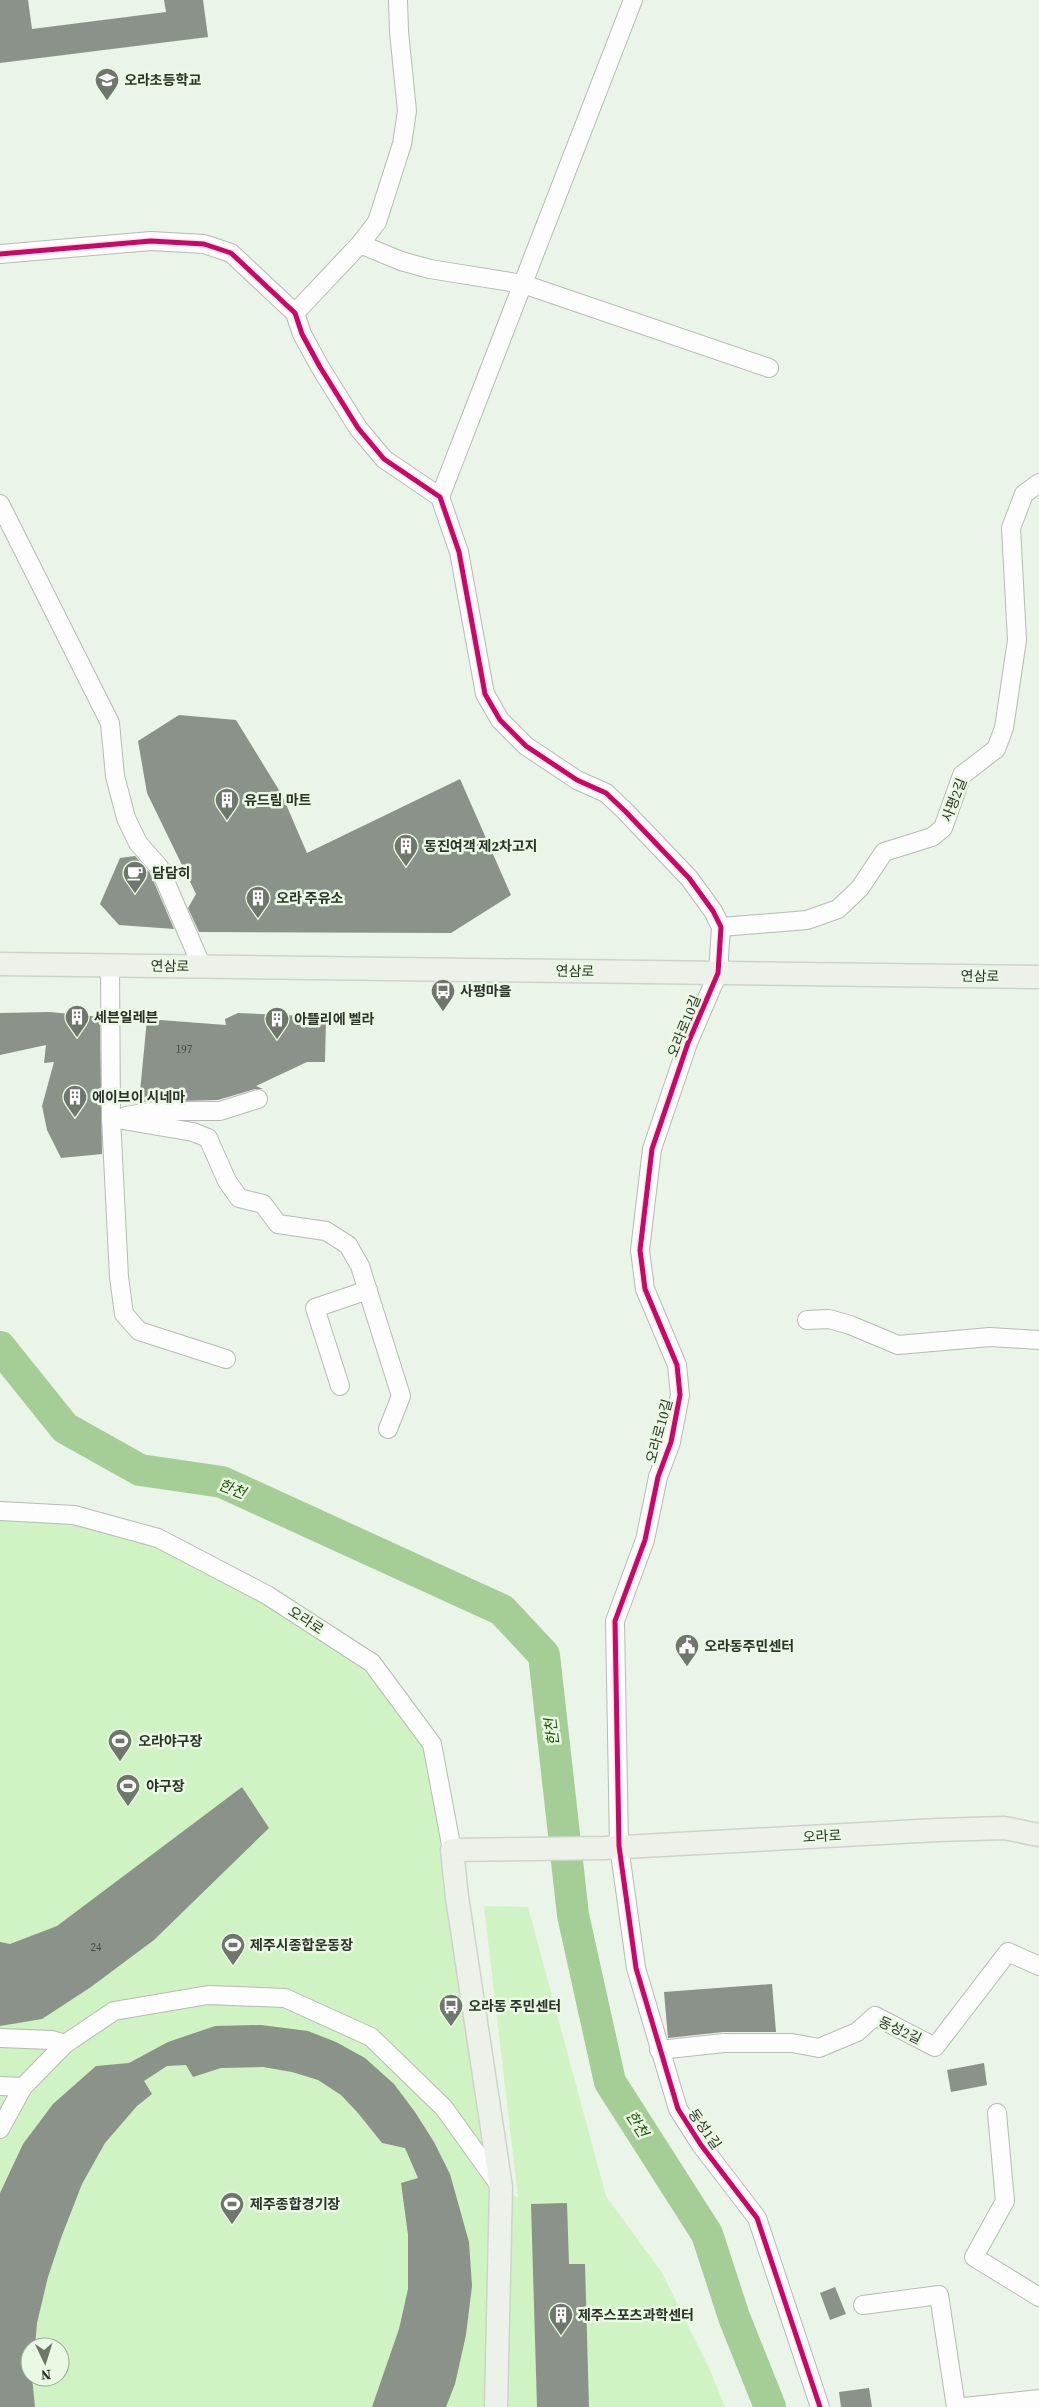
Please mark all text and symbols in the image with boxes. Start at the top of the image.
school or university icon: 오라초등학교 [94,67,120,101]
place label: 오라초등학교 [124,70,201,90]
street label: 사평2길 [936,775,972,825]
building icon: 유드림 마트 [214,787,240,821]
place label: 유드림 마트 [244,790,312,810]
building icon: 동진여객 제2차고지 [393,833,419,867]
place label: 동진여객 제2차고지 [424,836,538,856]
cafe icon: 담담히 [122,860,148,894]
place label: 담담히 [152,863,191,883]
building icon: 오라 주유소 [245,885,271,919]
place label: 오라 주유소 [276,888,344,908]
street label: 연삼로 [151,956,190,976]
street label: 연삼로 [556,961,595,981]
street label: 연삼로 [961,966,1000,986]
bus stop icon: 사평마을 [430,978,456,1012]
place label: 사평마을 [460,981,512,1001]
street label: 오라로10길 [662,992,706,1060]
building icon: 세븐일레븐 [64,1004,90,1038]
building icon: 아뜰리에 벨라 [264,1006,290,1040]
place label: 세븐일레븐 [94,1007,159,1027]
place label: 아뜰리에 벨라 [294,1009,374,1029]
house number: 197 [176,1042,193,1057]
building icon: 에이브이 시네마 [62,1084,88,1118]
place label: 에이브이 시네마 [92,1087,185,1107]
street label: 오라로10길 [641,1397,677,1465]
water label: 한천 [216,1474,251,1504]
street label: 오라로 [284,1601,328,1639]
public building icon: 오라동주민센터 [674,1633,700,1667]
place label: 오라동주민센터 [704,1636,794,1656]
water label: 한천 [539,1715,564,1747]
sports icon: 오라야구장 [107,1728,133,1762]
place label: 오라야구장 [138,1731,203,1751]
sports icon: 야구장 [115,1773,141,1807]
place label: 야구장 [146,1776,185,1796]
street label: 오라로 [802,1825,842,1847]
sports icon: 제주시종합운동장 [220,1932,246,1966]
place label: 제주시종합운동장 [250,1935,353,1955]
house number: 24 [91,1940,102,1955]
bus stop icon: 오라동 주민센터 [438,1993,464,2027]
place label: 오라동 주민센터 [468,1996,561,2016]
street label: 동성2길 [875,2011,925,2049]
street label: 동성1길 [684,2105,726,2153]
water label: 한천 [621,2106,655,2143]
sports icon: 제주종합경기장 [219,2191,245,2225]
place label: 제주종합경기장 [250,2194,340,2214]
building icon: 제주스포츠과학센터 [548,2302,574,2336]
place label: 제주스포츠과학센터 [578,2305,694,2325]
north arrow [20,2337,70,2387]
text: N [40,2365,52,2385]

